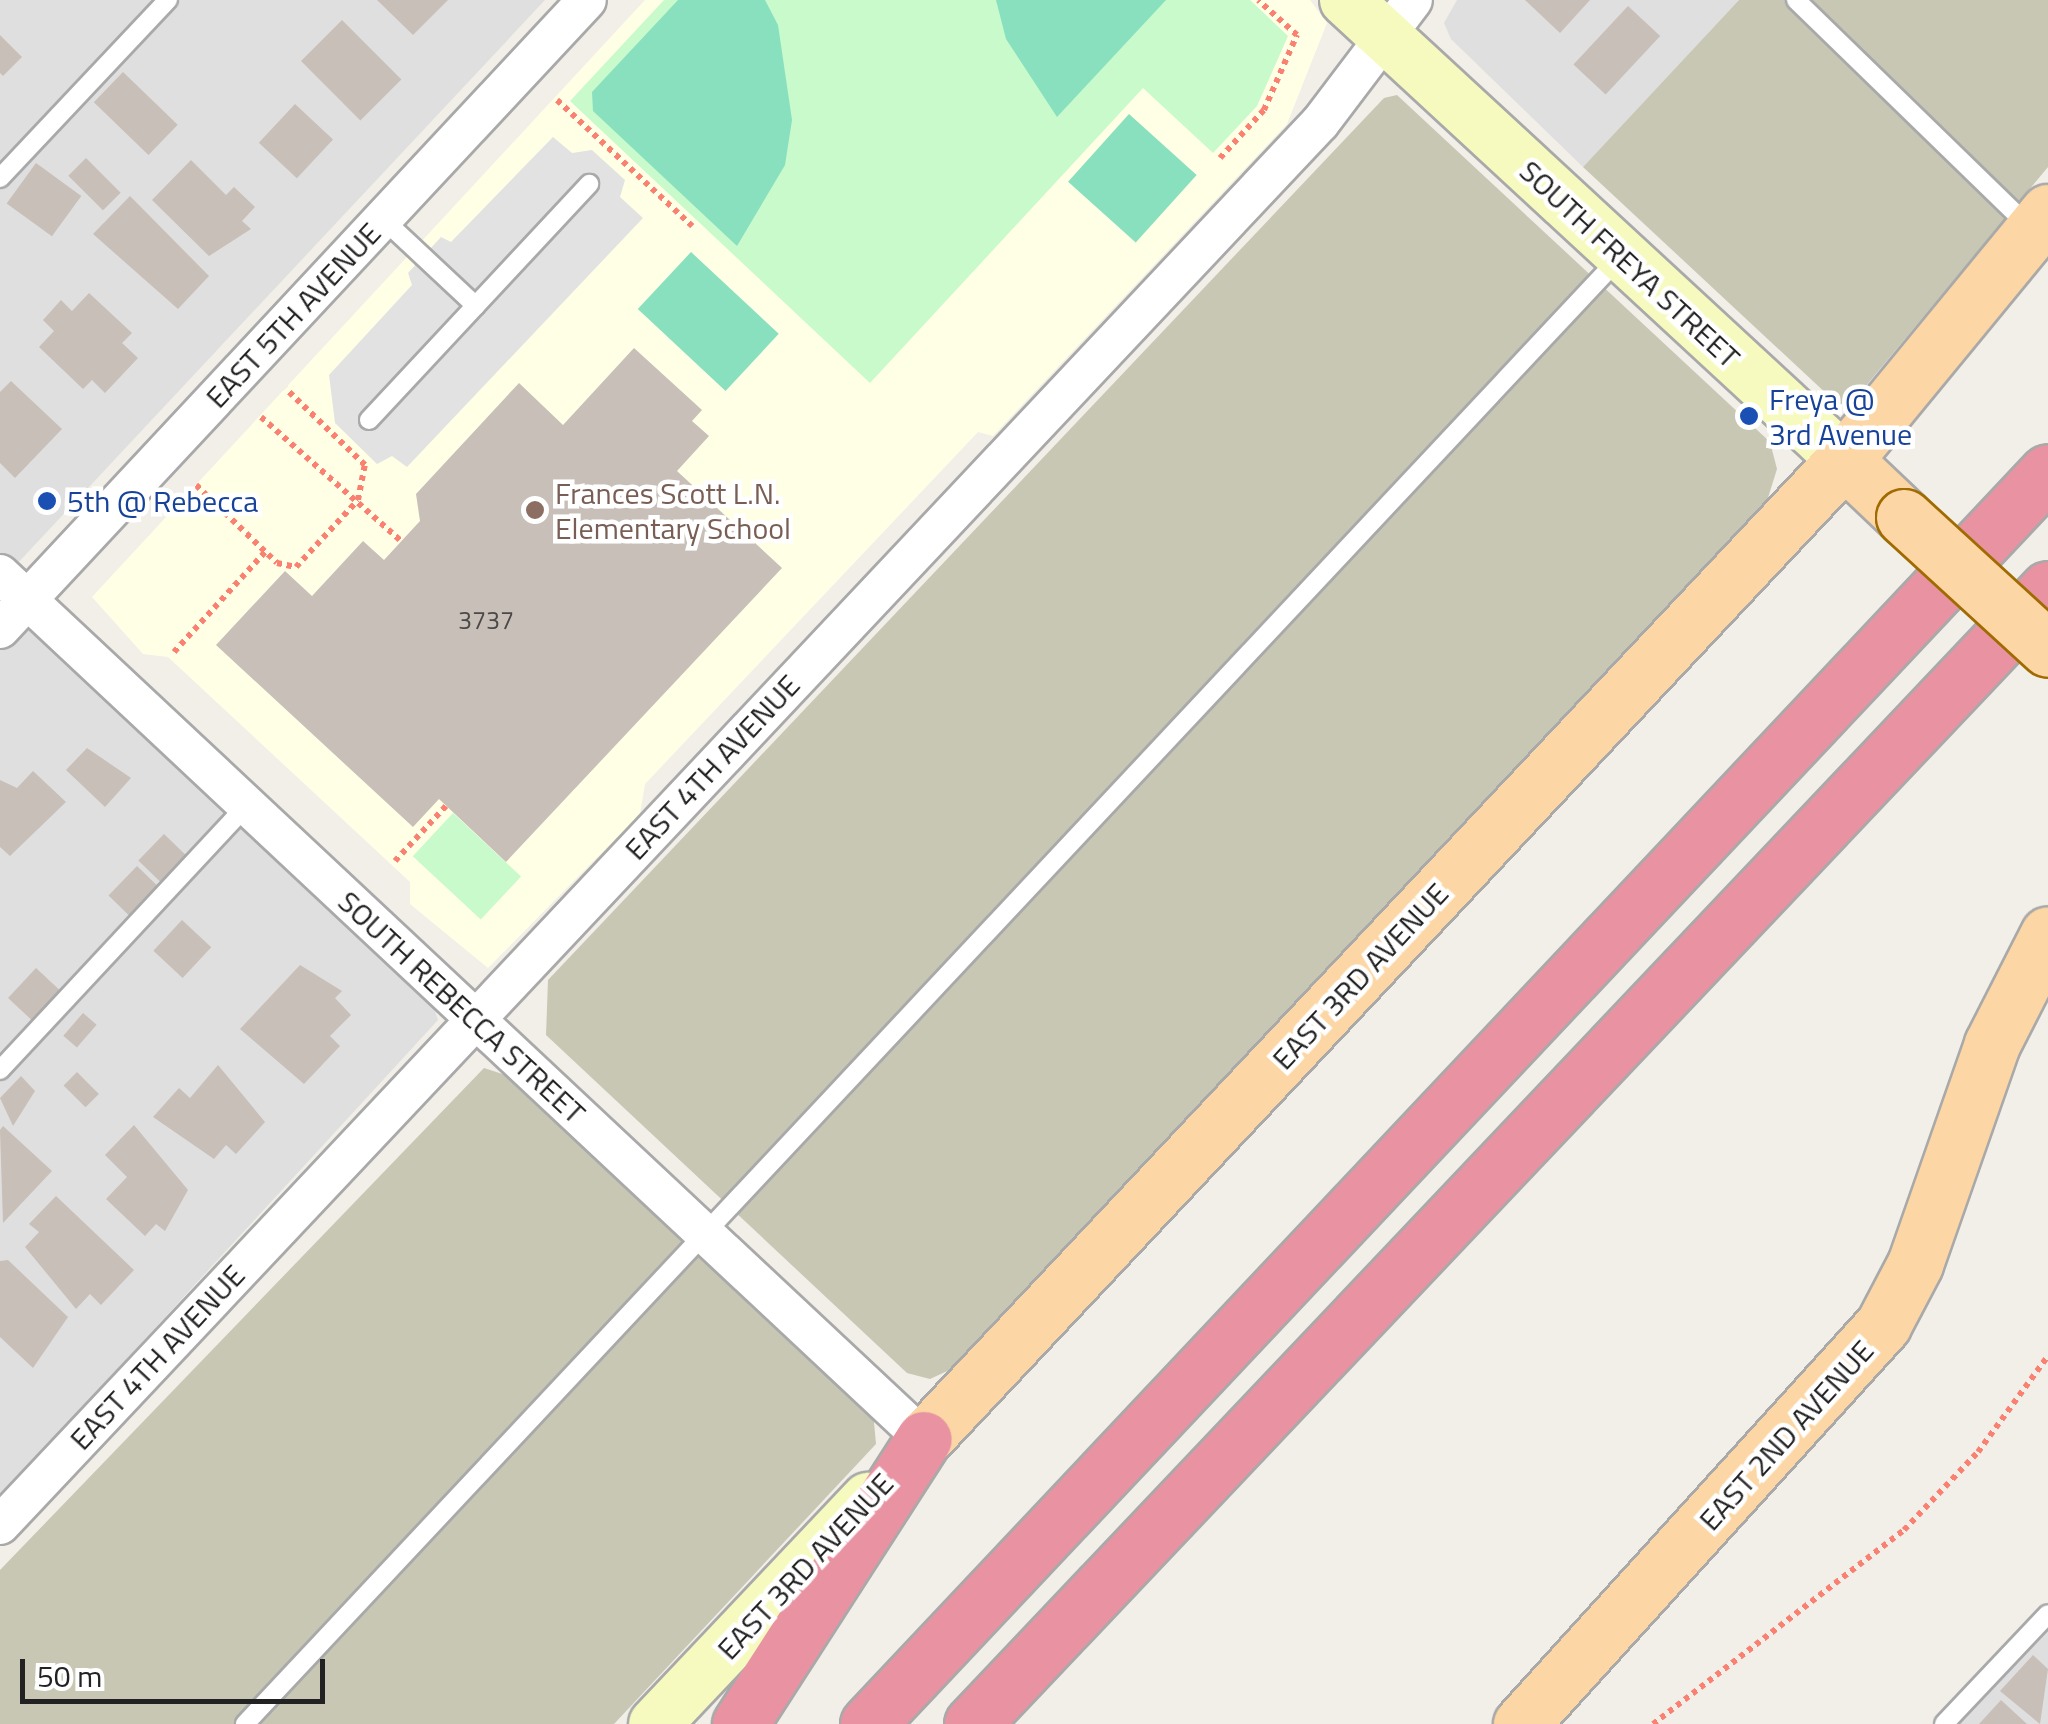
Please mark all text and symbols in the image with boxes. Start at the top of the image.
street label: SOUTH FREYA STREET [1513,153,1747,375]
street label: EAST 5TH AVENUE [198,215,388,415]
place label: Freya @ 3rd Avenue [1769,381,1912,452]
marker: Freya @ 3rd Avenue [1738,405,1760,427]
place label: Frances Scott L.N. Elementary School [555,475,791,546]
place label: 5th @ Rebecca [67,483,258,519]
marker: 5th @ Rebecca [36,490,58,512]
marker: Frances Scott L.N. Elementary School [524,499,546,521]
house number: 3737 [458,605,514,635]
street label: EAST 4TH AVENUE [617,667,807,867]
street label: EAST 3RD AVENUE [1265,875,1455,1077]
street label: SOUTH REBECCA STREET [331,883,593,1131]
street label: EAST 4TH AVENUE [62,1257,252,1457]
street label: EAST 2ND AVENUE [1691,1333,1881,1537]
street label: EAST 3RD AVENUE [710,1465,900,1667]
scale bar [25,1639,330,1701]
text: 50 m [37,1653,102,1699]

